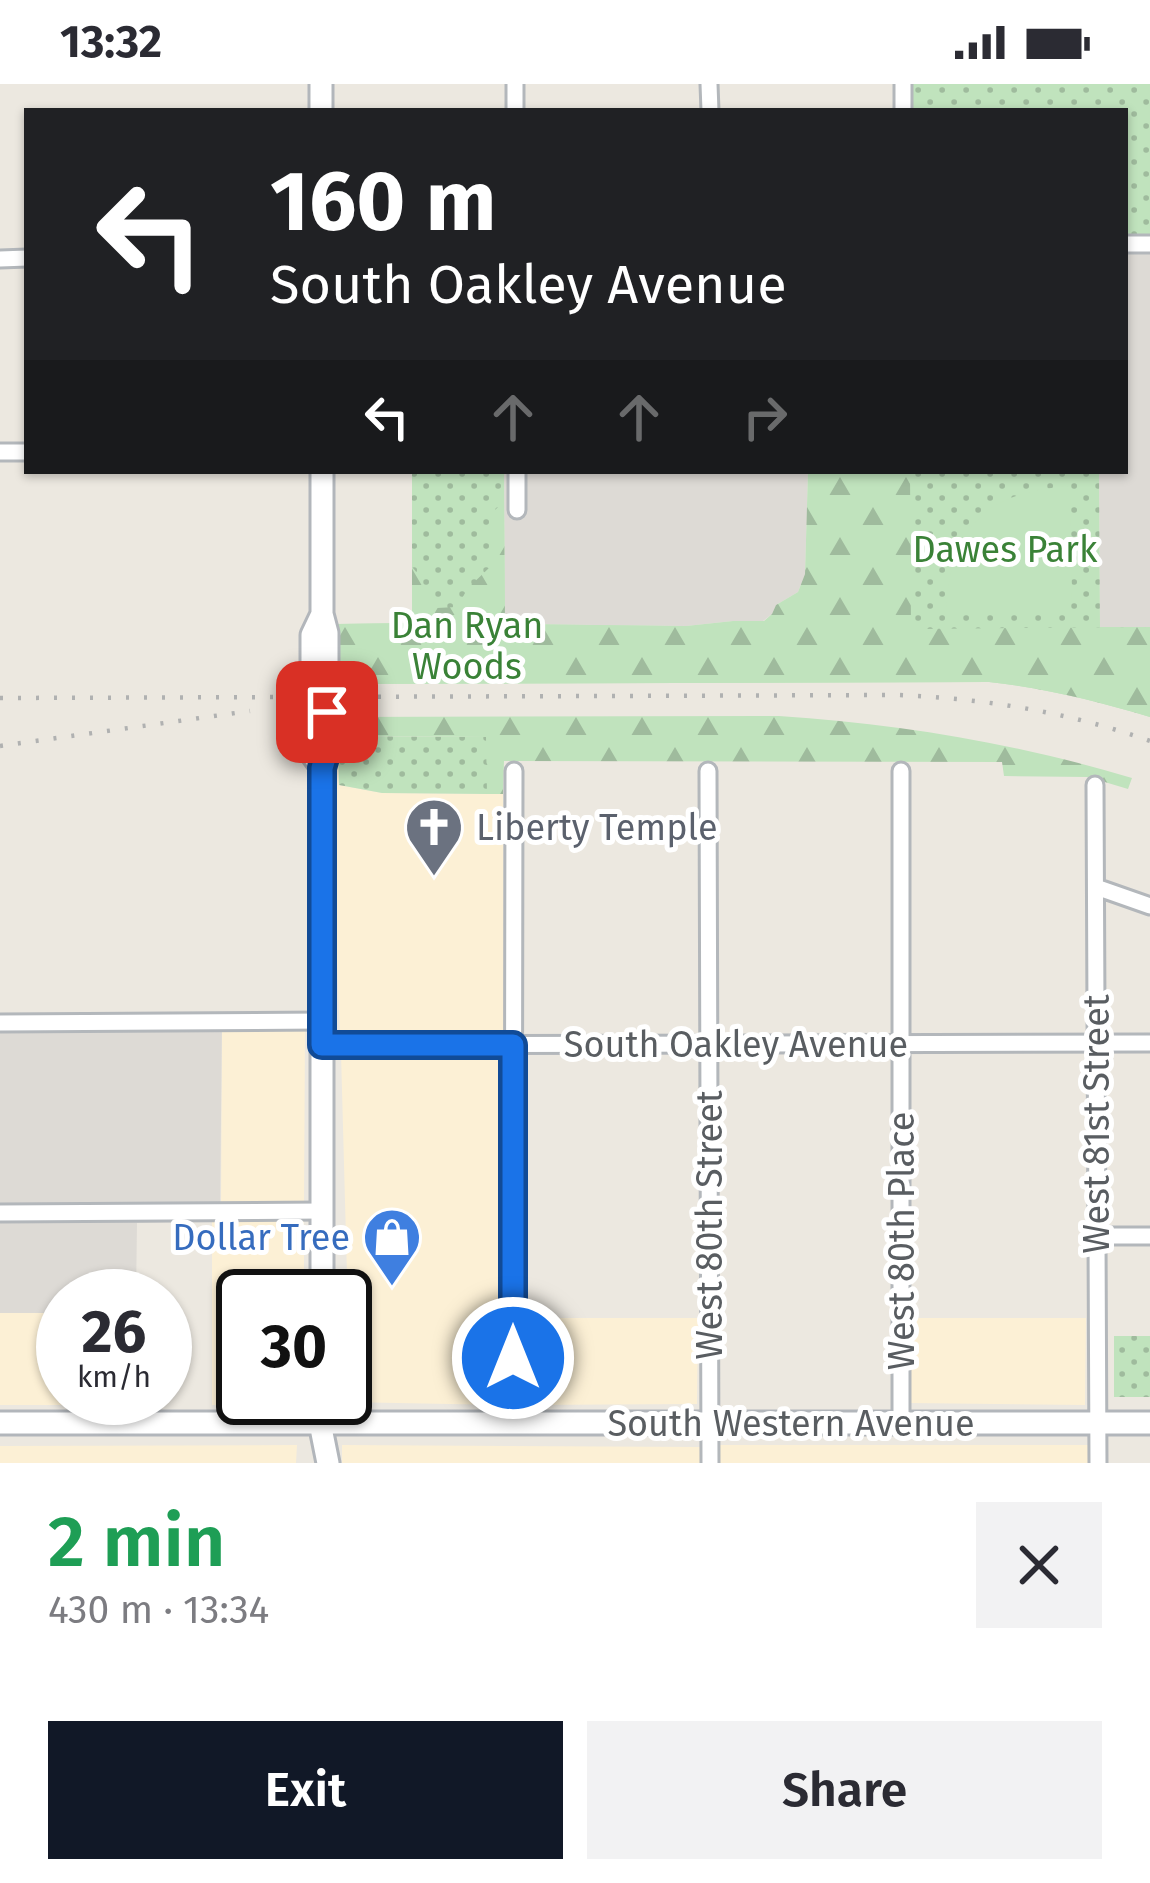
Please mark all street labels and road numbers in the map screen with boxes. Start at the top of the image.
street label: West 81st Street [1075,994,1119,1254]
street label: South Oakley Avenue [564,1023,908,1067]
street label: West 80th Street [688,1090,732,1360]
street label: West 80th Place [880,1112,924,1370]
street label: South Western Avenue [607,1402,975,1446]

